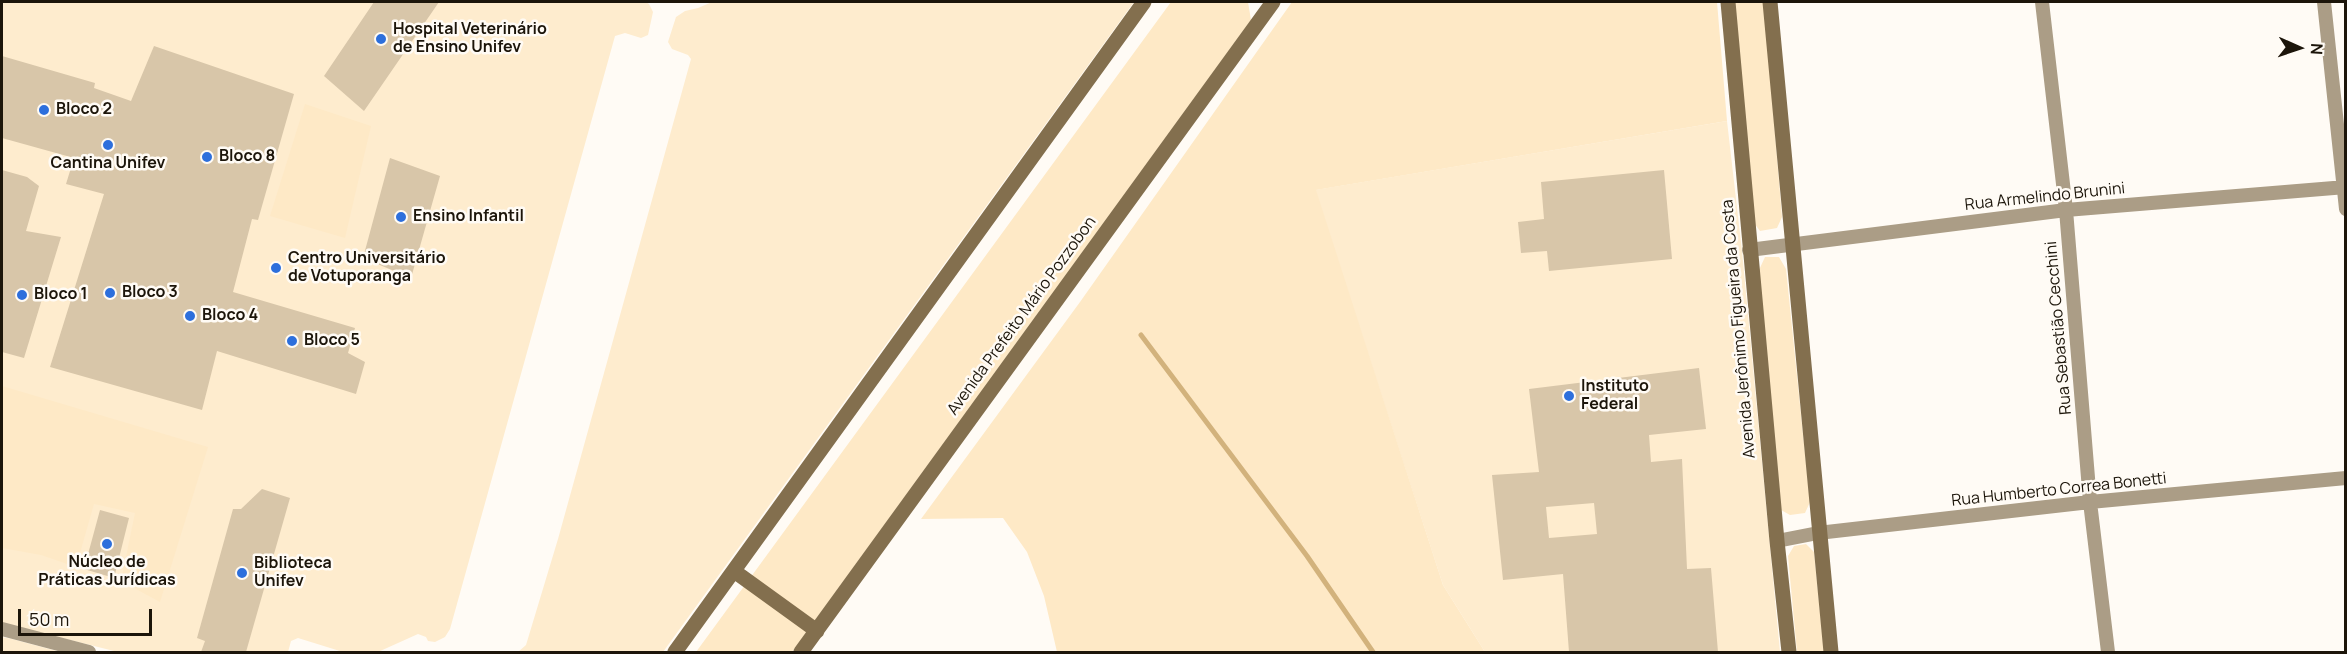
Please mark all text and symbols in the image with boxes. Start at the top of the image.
north arrow [2269,18,2329,78]
place label: Hospital Veterinário de Ensino Unifev [393,20,547,58]
marker: Hospital Veterinário de Ensino Unifev [374,32,388,46]
text: N [2306,43,2328,55]
place label: Bloco 2 [56,100,112,120]
marker: Bloco 2 [37,103,51,117]
marker: Cantina Unifev [101,138,115,152]
place label: Bloco 8 [219,147,275,167]
marker: Bloco 8 [200,150,214,164]
place label: Cantina Unifev [51,154,165,174]
street label: Rua Armelindo Brunini [1964,179,2126,215]
street label: Avenida Jerônimo Figueira da Costa [1718,199,1760,459]
place label: Ensino Infantil [413,207,524,227]
marker: Ensino Infantil [394,210,408,224]
street label: Avenida Prefeito Mário Pozzobon [944,213,1100,419]
street label: Rua Sebastião Cecchini [2042,240,2076,416]
place label: Centro Universitário de Votuporanga [288,249,446,287]
marker: Centro Universitário de Votuporanga [269,261,283,275]
place label: Bloco 3 [122,283,178,303]
place label: Bloco 1 [34,285,88,305]
marker: Bloco 3 [103,286,117,300]
marker: Bloco 1 [15,288,29,302]
place label: Bloco 4 [202,306,258,326]
marker: Bloco 4 [183,309,197,323]
place label: Bloco 5 [304,331,360,351]
marker: Bloco 5 [285,334,299,348]
place label: Instituto Federal [1581,377,1649,415]
marker: Instituto Federal [1562,389,1576,403]
street label: Rua Humberto Correa Bonetti [1950,469,2168,511]
marker: Núcleo de Práticas Jurídicas [100,537,114,551]
place label: Núcleo de Práticas Jurídicas [38,553,176,591]
place label: Biblioteca Unifev [254,554,332,592]
marker: Biblioteca Unifev [235,566,249,580]
scale bar [21,597,154,635]
text: 50 m [29,607,69,631]

